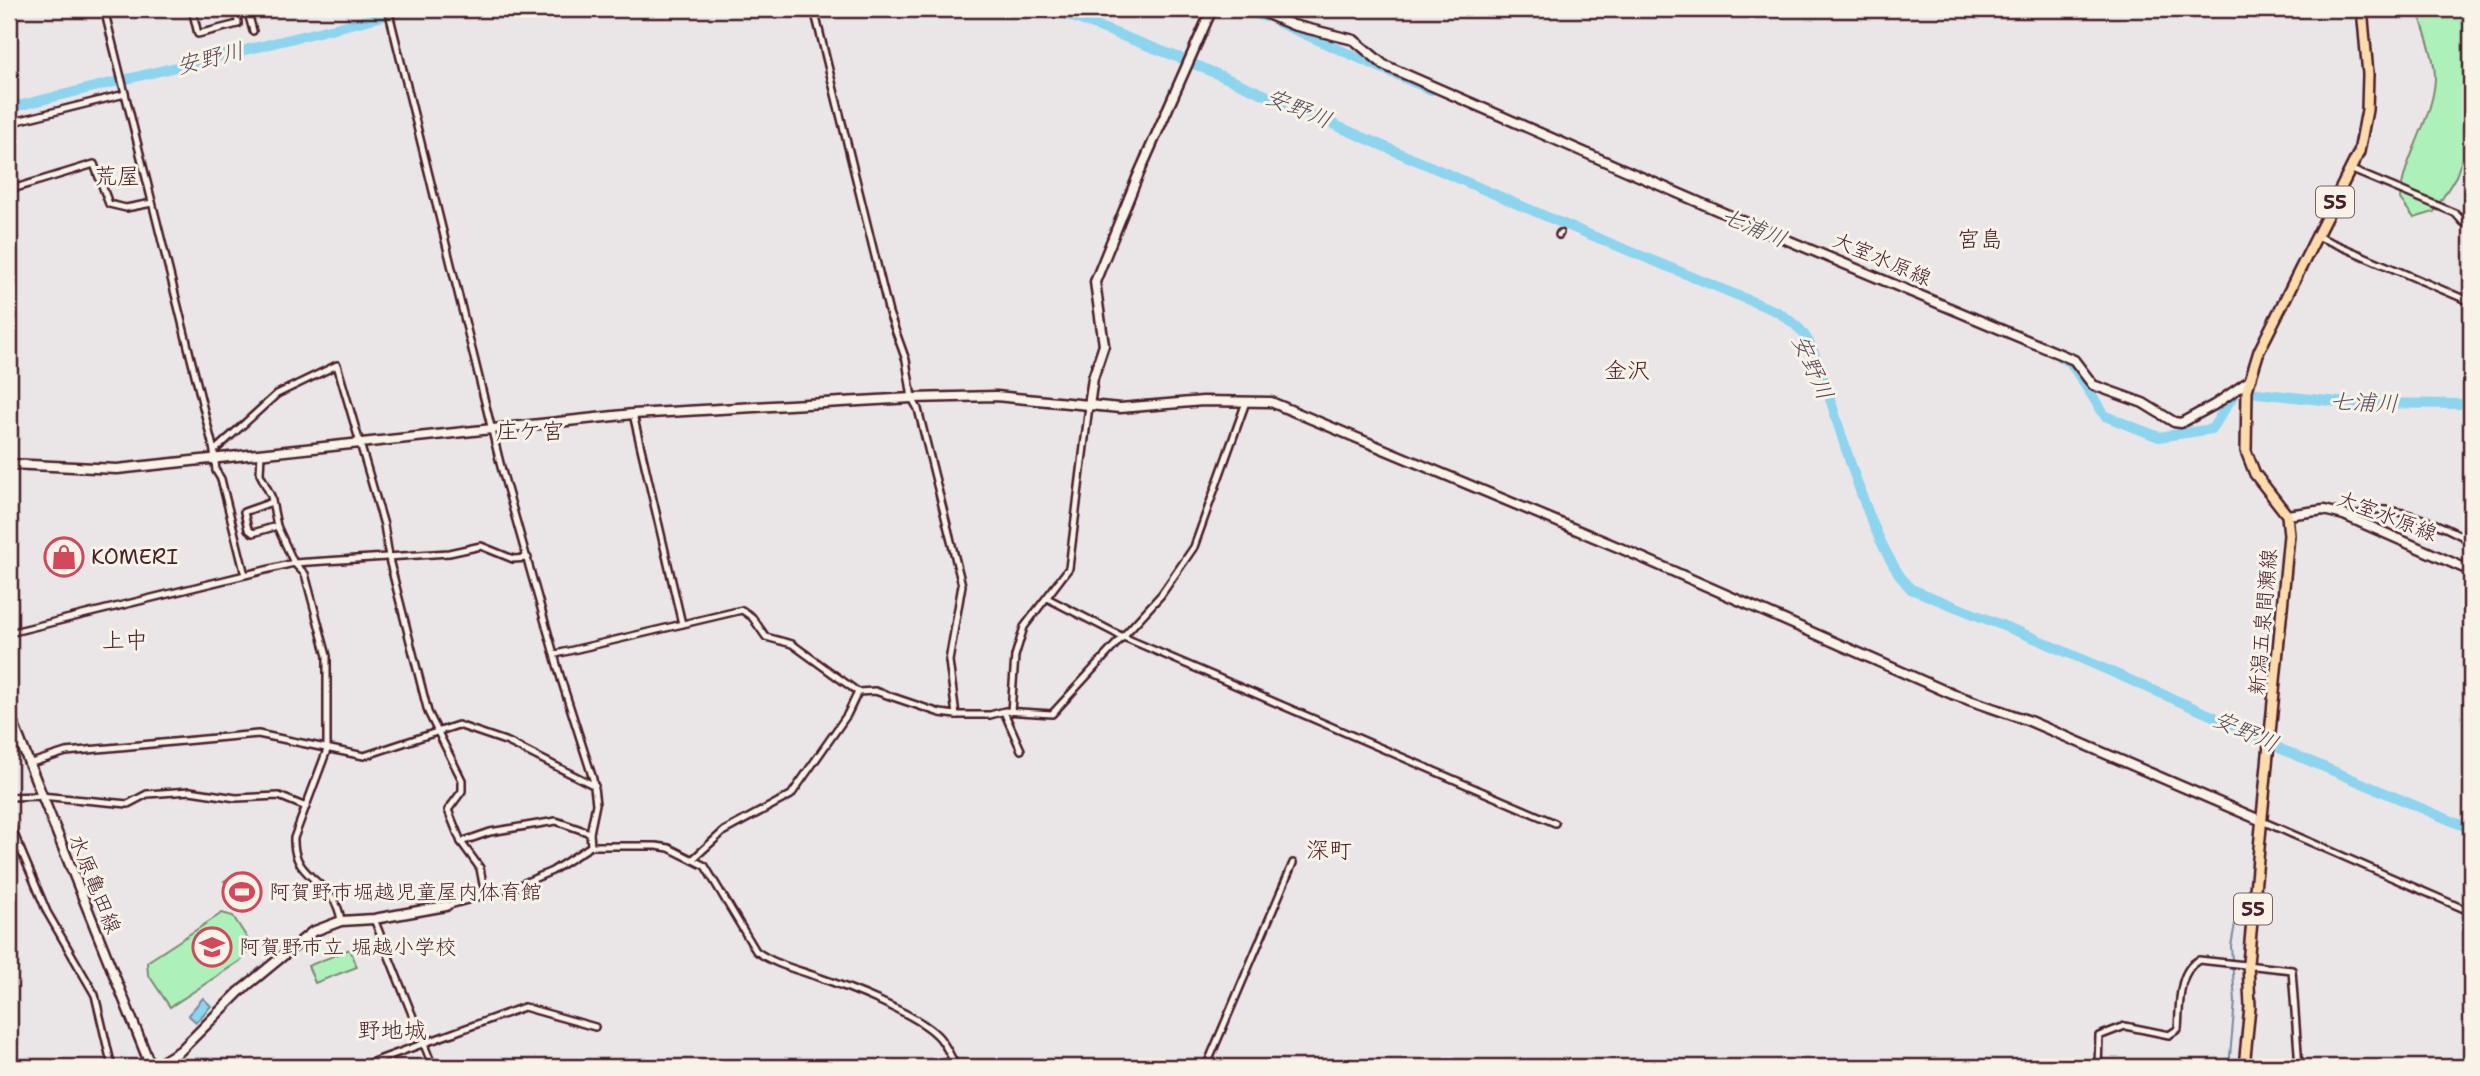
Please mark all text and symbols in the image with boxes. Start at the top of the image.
water label: 安野川 [173,35,247,81]
water label: 安野川 [1261,81,1337,135]
district label: 荒屋 [94,161,140,191]
road number: 55 [2316,186,2354,218]
water label: 七浦川 [1716,200,1792,254]
district label: 宮島 [1957,224,2003,254]
street label: 大室水原線 [1828,226,1936,292]
water label: 安野川 [1785,329,1841,405]
district label: 金沢 [1604,355,1650,385]
water label: 七浦川 [2329,386,2399,418]
district label: 庄ケ宮 [496,416,565,446]
street label: 大室水原線 [2333,484,2441,548]
shop icon: KOMERI [43,536,85,578]
place label: KOMERI [91,543,178,571]
street label: 新潟五泉間瀬線 [2243,548,2283,696]
district label: 上中 [102,625,148,655]
water label: 安野川 [2208,703,2284,759]
street label: 水原亀田線 [62,830,128,938]
district label: 深町 [1306,835,1352,865]
sports icon: 阿賀野市堀越児童屋内体育館 [221,871,263,913]
place label: 阿賀野市堀越児童屋内体育館 [269,878,542,906]
road number: 55 [2234,894,2272,925]
school or university icon: 阿賀野市立 堀越小学校 [191,926,233,968]
place label: 阿賀野市立 堀越小学校 [239,933,456,961]
district label: 野地城 [358,1015,427,1045]

